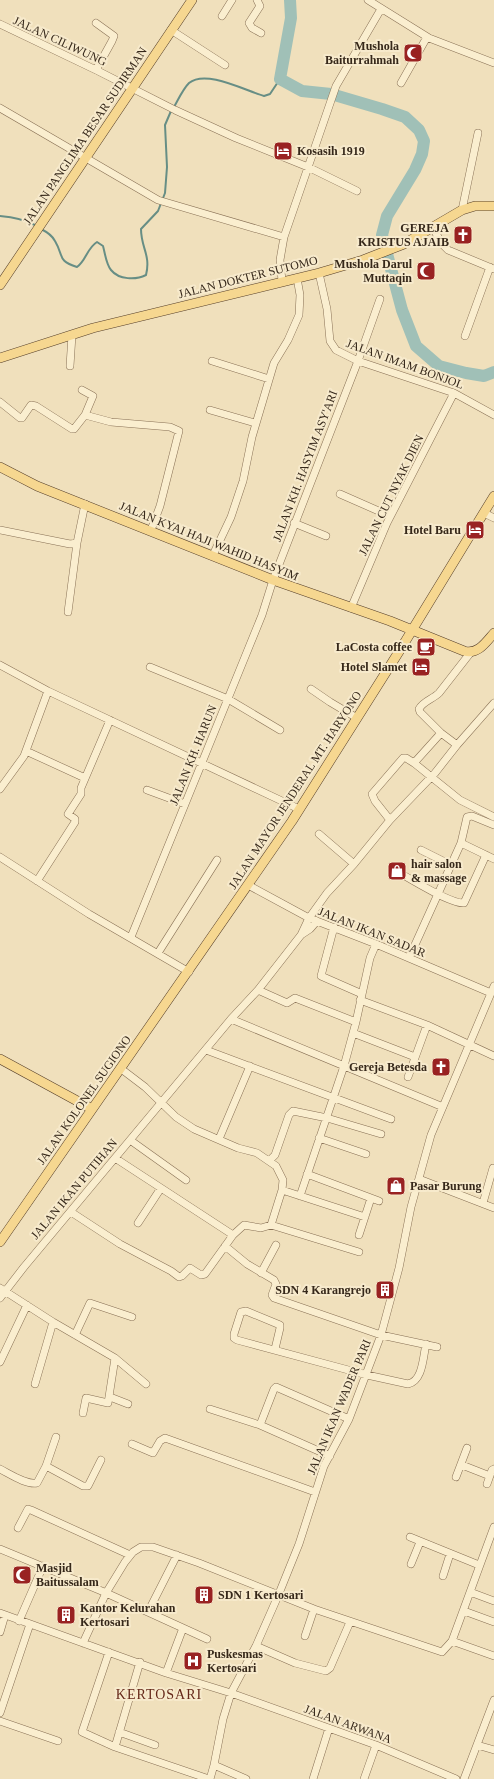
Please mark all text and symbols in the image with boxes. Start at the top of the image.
street label: JALAN CILIWUNG [11,13,109,69]
place label: Mushola Baiturrahmah [325,39,399,67]
mosque icon: Mushola Baiturrahmah [402,42,424,64]
street label: JALAN PANGLIMA BESAR SUDIRMAN [20,44,150,227]
hotel icon: Kosasih 1919 [272,140,294,162]
place label: Kosasih 1919 [297,144,365,158]
place label: GEREJA KRISTUS AJAIB [358,221,449,249]
church icon: GEREJA KRISTUS AJAIB [452,224,474,246]
street label: JALAN DOKTER SUTOMO [177,253,319,301]
place label: Mushola Darul Muttaqin [334,257,413,285]
mosque icon: Mushola Darul Muttaqin [415,260,437,282]
street label: JALAN IMAM BONJOL [344,336,466,392]
street label: JALAN KH. HASYIM ASY'ARI [270,388,340,544]
street label: JALAN CUT NYAK DIEN [356,432,427,558]
street label: JALAN KYAI HAJI WAHID HASYIM [117,499,301,584]
hotel icon: Hotel Baru [464,519,486,541]
place label: Hotel Baru [404,523,461,537]
cafe icon: LaCosta coffee [415,636,437,658]
place label: LaCosta coffee [336,640,413,654]
hotel icon: Hotel Slamet [410,656,432,678]
place label: Hotel Slamet [341,660,407,674]
street label: JALAN MAYOR JENDERAL MT. HARYONO [226,688,365,892]
street label: JALAN KH. HARUN [166,702,220,807]
place label: hair salon & massage [411,857,467,885]
shop icon: hair salon & massage [386,860,408,882]
street label: JALAN IKAN SADAR [316,904,428,960]
street label: JALAN KOLONEL SUGIONO [34,1033,134,1167]
church icon: Gereja Betesda [430,1056,452,1078]
place label: Gereja Betesda [349,1060,427,1074]
street label: JALAN IKAN PUTIHAN [28,1136,120,1242]
shop icon: Pasar Burung [385,1175,407,1197]
place label: Pasar Burung [410,1179,481,1193]
building icon: SDN 4 Karangrejo [374,1279,396,1301]
place label: SDN 4 Karangrejo [275,1283,371,1297]
street label: JALAN IKAN WADER PARI [304,1337,374,1477]
place label: Masjid Baitussalam [36,1561,99,1589]
mosque icon: Masjid Baitussalam [11,1564,33,1586]
building icon: SDN 1 Kertosari [193,1584,215,1606]
place label: SDN 1 Kertosari [218,1588,304,1602]
place label: Kantor Kelurahan Kertosari [80,1601,176,1629]
building icon: Kantor Kelurahan Kertosari [55,1604,77,1626]
place label: Puskesmas Kertosari [207,1647,263,1675]
hospital icon: Puskesmas Kertosari [182,1650,204,1672]
district label: KERTOSARI [116,1687,202,1702]
street label: JALAN ARWANA [302,1702,394,1746]

